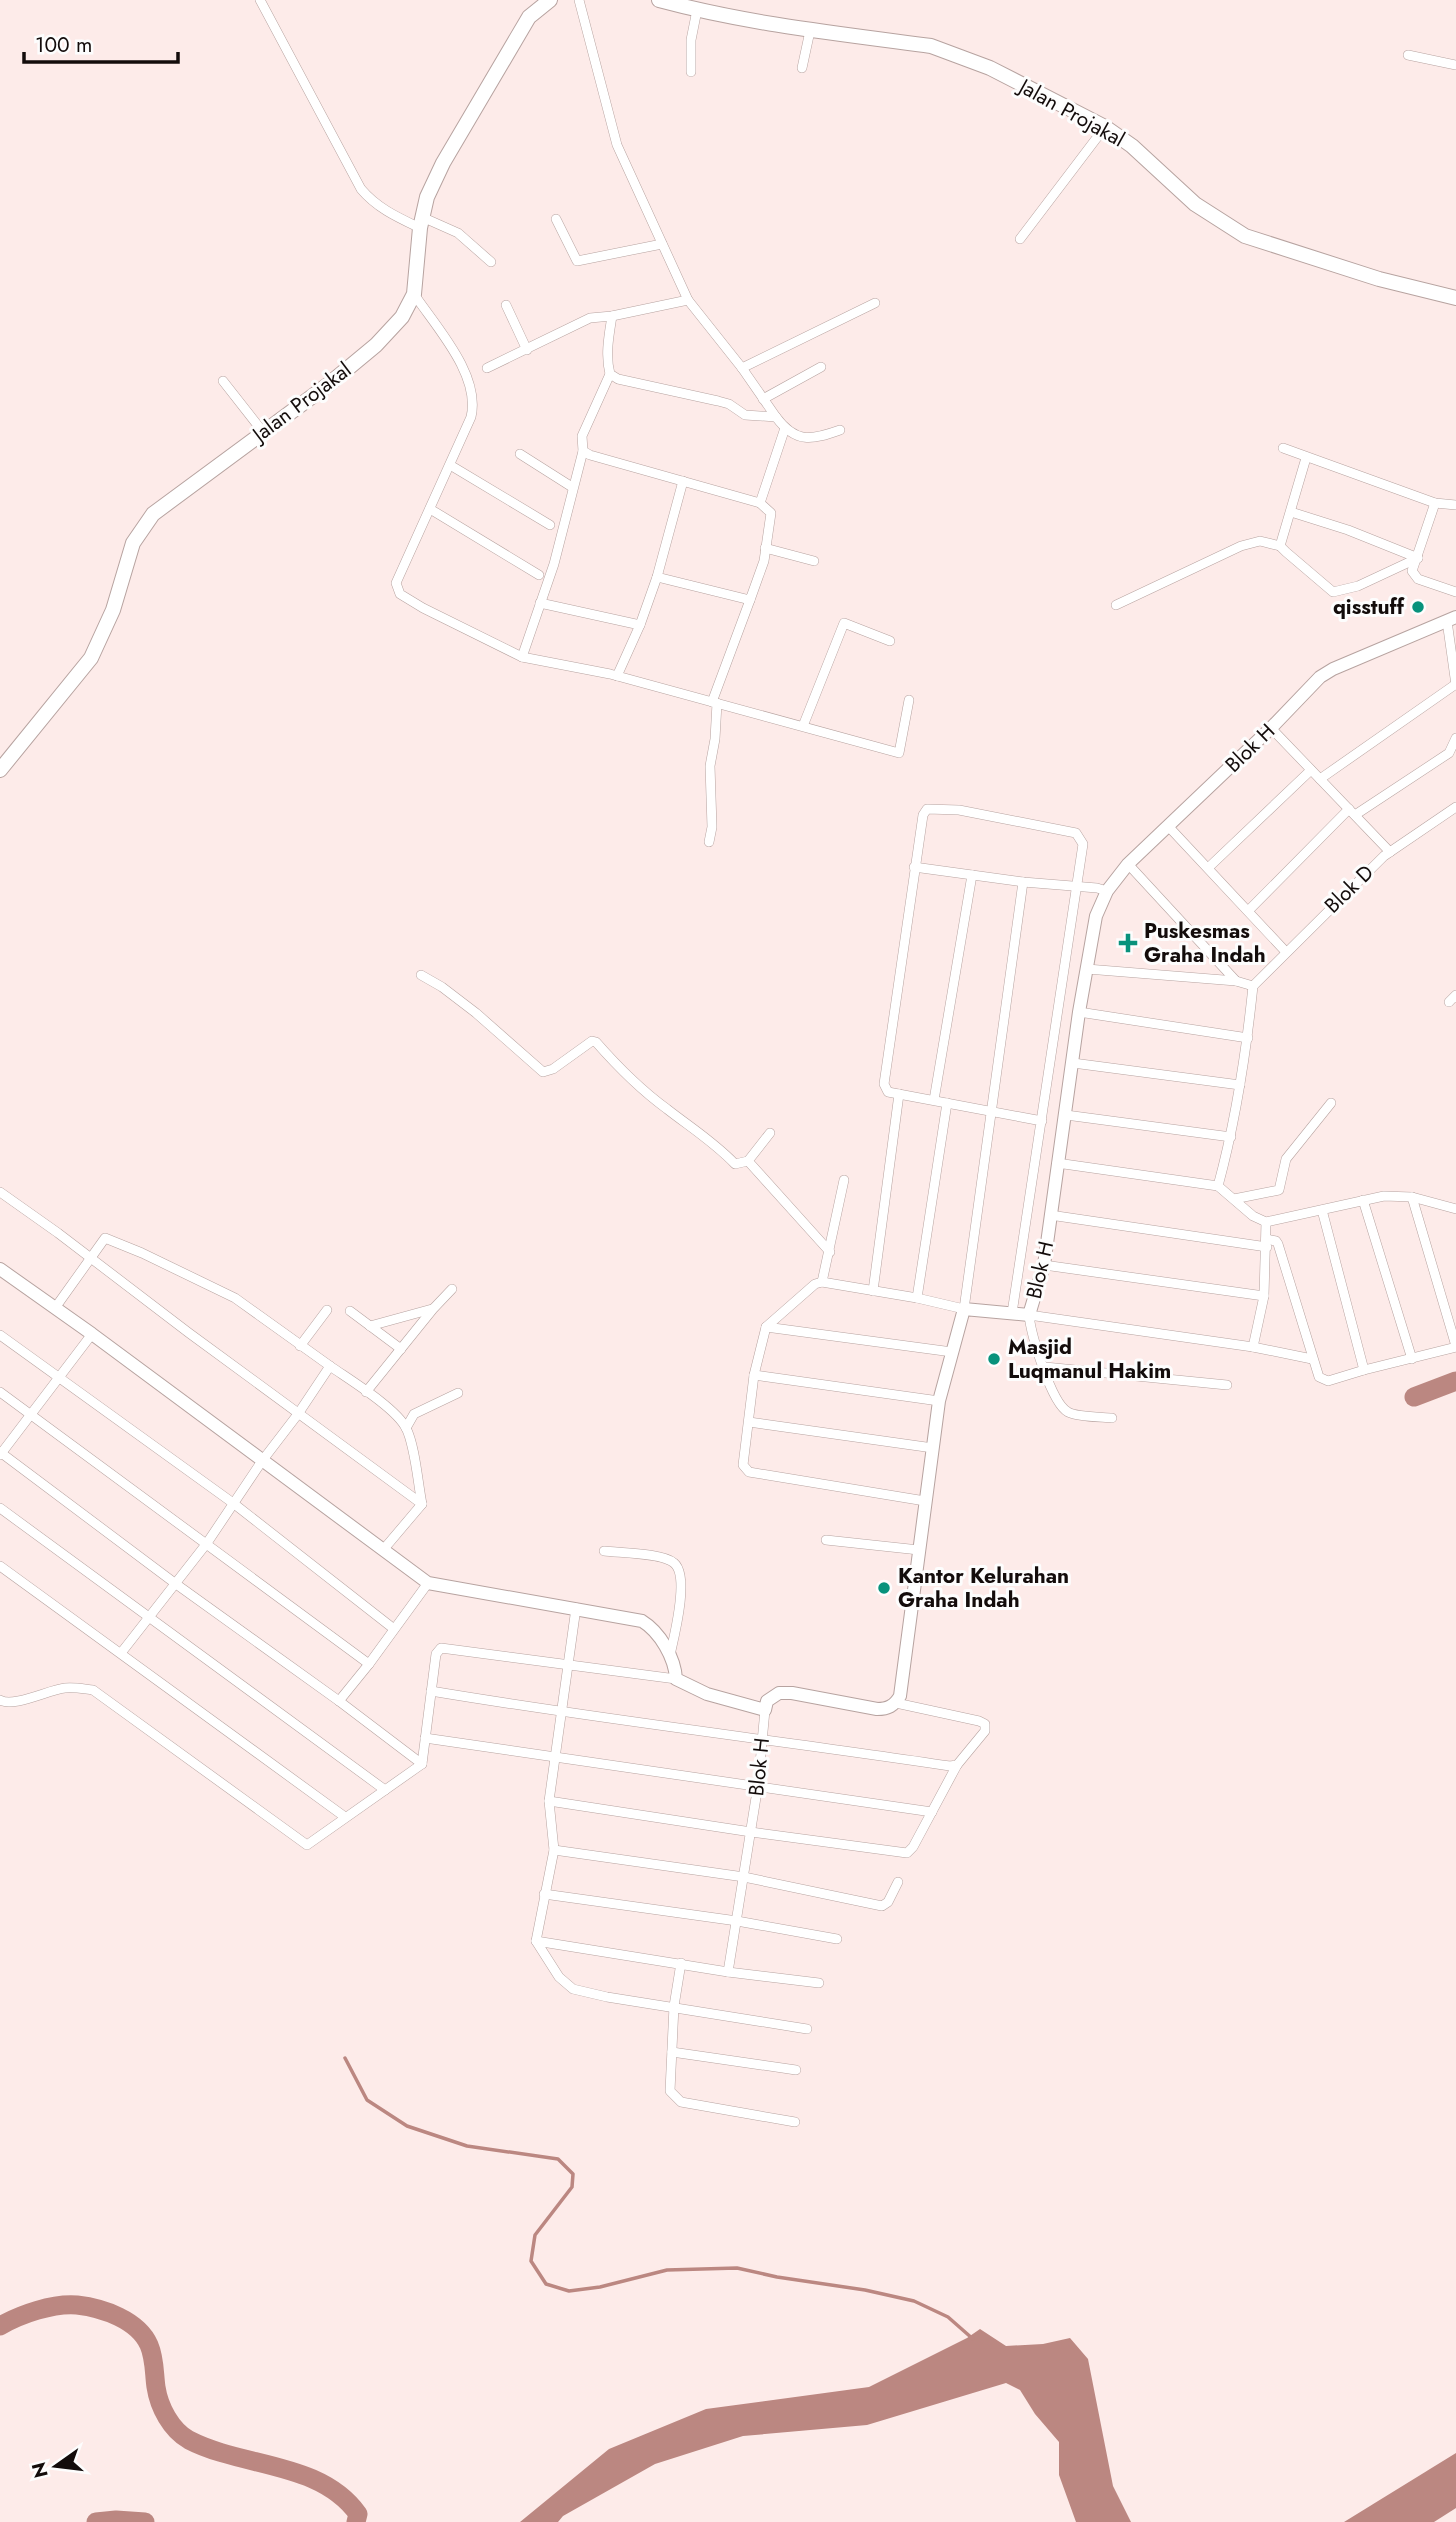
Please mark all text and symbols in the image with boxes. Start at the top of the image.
scale bar [24,21,178,65]
text: 100 m [35,30,92,60]
street label: Jalan Projakal [1011,70,1130,154]
street label: Jalan Projakal [244,355,357,451]
place label: qisstuff [1333,592,1405,622]
marker: qisstuff [1410,599,1426,615]
street label: Blok H [1219,717,1281,779]
street label: Blok D [1318,858,1380,920]
place label: Puskesmas Graha Indah [1144,916,1266,970]
marker: Puskesmas Graha Indah [1118,933,1138,953]
street label: Blok H [1019,1238,1061,1302]
place label: Masjid Luqmanul Hakim [1008,1332,1171,1386]
marker: Masjid Luqmanul Hakim [986,1351,1002,1367]
place label: Kantor Kelurahan Graha Indah [898,1561,1069,1615]
marker: Kantor Kelurahan Graha Indah [876,1580,892,1596]
street label: Blok H [741,1736,777,1798]
north arrow [21,2431,91,2501]
text: N [25,2459,55,2481]

